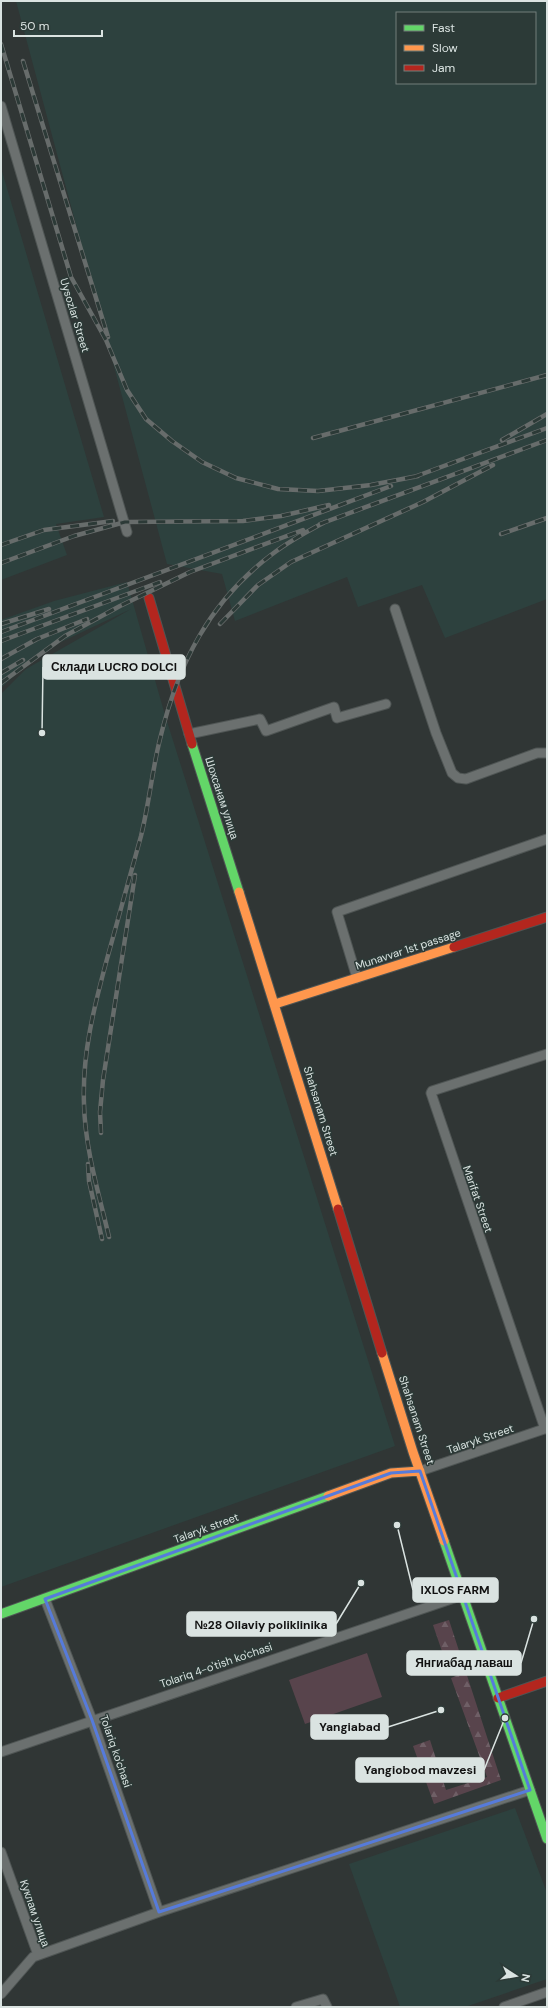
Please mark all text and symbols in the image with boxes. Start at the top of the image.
scale bar [14,12,102,38]
legend [396,12,536,84]
text: 50 m [20,18,49,34]
text: Fast [432,20,455,36]
text: Slow [432,40,458,56]
text: Jam [432,60,455,76]
street label: Uysozlar Street [57,276,93,354]
callout: Склади LUCRO DOLCI [43,655,185,679]
text: Склади LUCRO DOLCI [51,659,177,675]
street label: Шохсанам улица [202,755,242,842]
street label: Munavvar 1st passage [354,925,462,973]
street label: Shahsanam Street [301,1065,341,1157]
street label: Marifat Street [460,1164,496,1234]
street label: Shahsanam Street [396,1374,438,1466]
street label: Talaryk Street [445,1421,515,1457]
street label: Talaryk street [171,1510,241,1546]
callout: IXLOS FARM [413,1578,498,1602]
text: IXLOS FARM [420,1582,490,1598]
callout: №28 Oilaviy poliklinika [187,1612,336,1636]
text: №28 Oilaviy poliklinika [194,1617,328,1633]
street label: Tolariq 4-o'tish ko'chasi [158,1639,274,1691]
callout: Янгиабад лаваш [407,1651,521,1675]
text: Янгиабад лаваш [415,1655,513,1671]
street label: Tolariq ko'chasi [97,1713,135,1789]
callout: Yangiabad [311,1715,388,1739]
text: Yangiabad [319,1719,381,1735]
callout: Yangiobod mavzesi [356,1758,484,1782]
text: Yangiobod mavzesi [364,1762,476,1778]
street label: Куклам улица [17,1878,53,1949]
north arrow [496,1956,536,1996]
text: N [518,1973,533,1983]

